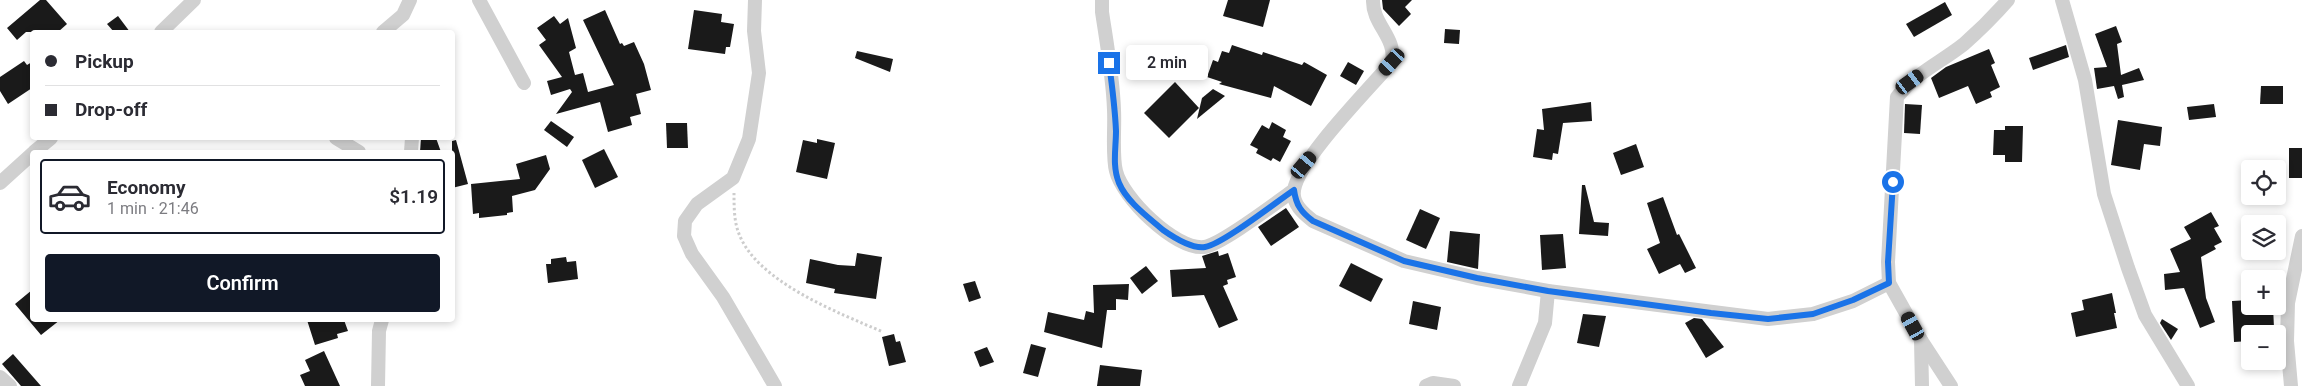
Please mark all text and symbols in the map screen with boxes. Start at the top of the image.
callout: 2 min [1126,46,1209,80]
car [1376,46,1407,78]
text: Pickup [75,50,134,73]
route end [1098,52,1120,74]
text: 2 min [1147,53,1187,72]
car [1893,67,1926,97]
text: Drop-off [75,98,147,121]
car [1288,149,1319,181]
map controls [2241,160,2286,370]
button: locate [2241,160,2286,205]
route start [1882,171,1904,193]
icon: car [47,174,92,219]
text: Economy [107,176,186,199]
text: $1.19 [389,185,438,208]
text: 1 min · 21:46 [107,199,199,218]
button: layers [2241,215,2286,260]
button: Confirm [45,254,440,312]
button: + [2241,270,2286,315]
car [1899,309,1926,343]
button: − [2241,325,2286,370]

